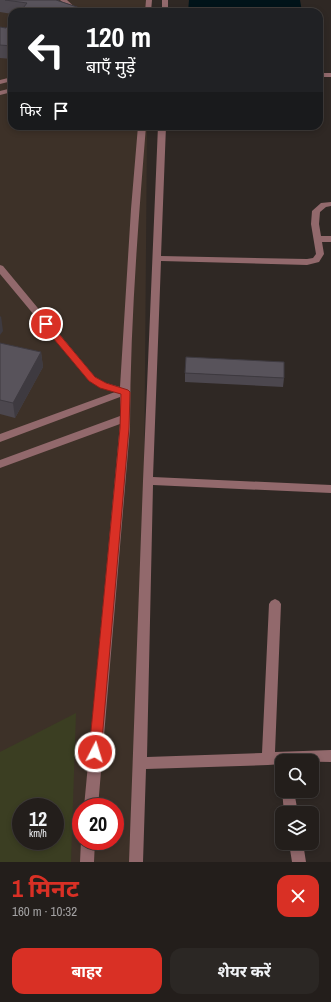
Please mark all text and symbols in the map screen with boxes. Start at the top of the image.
text: 120 m [86,18,151,56]
icon: left [20,24,72,76]
text: बाएँ मुड़ें [86,54,135,79]
text: फिर [20,100,42,121]
icon: arrive [50,100,72,122]
pin [29,307,63,341]
icon: arrive [35,313,57,335]
position arrow [74,731,116,773]
map controls [275,754,319,850]
button: search [275,754,319,798]
speed limit sign: 20 [72,798,124,850]
text: 12 [29,805,47,832]
button: layers [275,806,319,850]
text: km/h [29,827,47,840]
text: 1 मिनट [12,872,79,904]
button: close [277,875,319,917]
text: 160 m · 10:32 [12,903,77,920]
button: बाहर [12,948,162,994]
button: शेयर करें [170,948,319,994]

